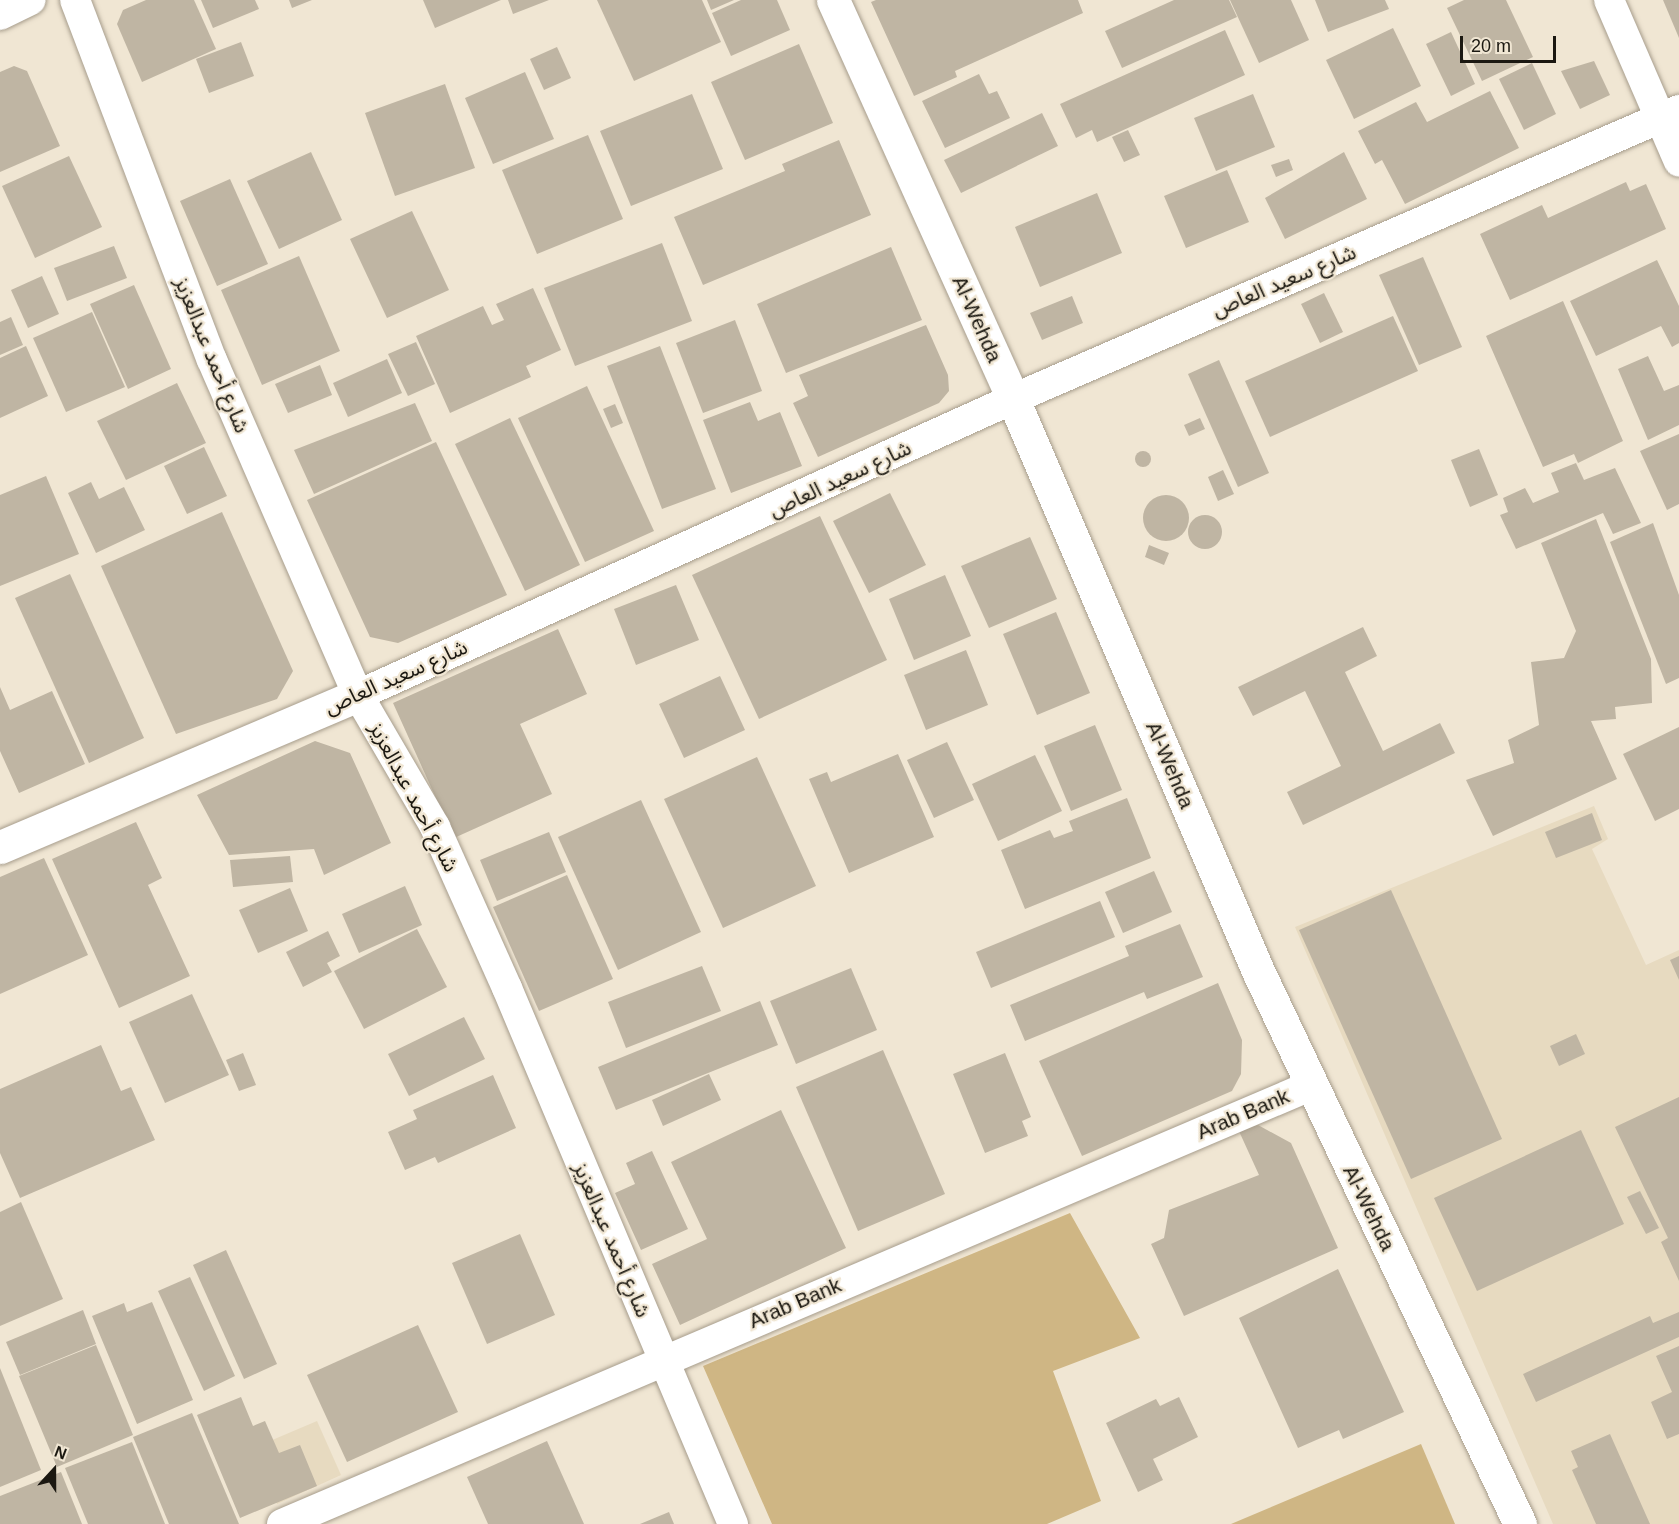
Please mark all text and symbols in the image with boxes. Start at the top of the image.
scale bar [1463,24,1559,62]
text: 20 m [1471,36,1511,56]
street label: شارع سعيد العاص [1208,239,1360,323]
street label: Al-Wehda [947,272,1007,366]
street label: شارع أحمد عبدالعزيز [169,273,255,437]
street label: شارع سعيد العاص [765,435,915,523]
street label: شارع سعيد العاص [321,634,471,720]
street label: شارع أحمد عبدالعزيز [364,718,464,876]
street label: Al-Wehda [1140,718,1200,812]
street label: Arab Bank [1193,1083,1293,1145]
street label: شارع أحمد عبدالعزيز [568,1159,656,1321]
street label: Al-Wehda [1338,1161,1400,1255]
street label: Arab Bank [745,1272,845,1334]
north arrow [24,1440,84,1500]
text: N [52,1443,69,1463]

